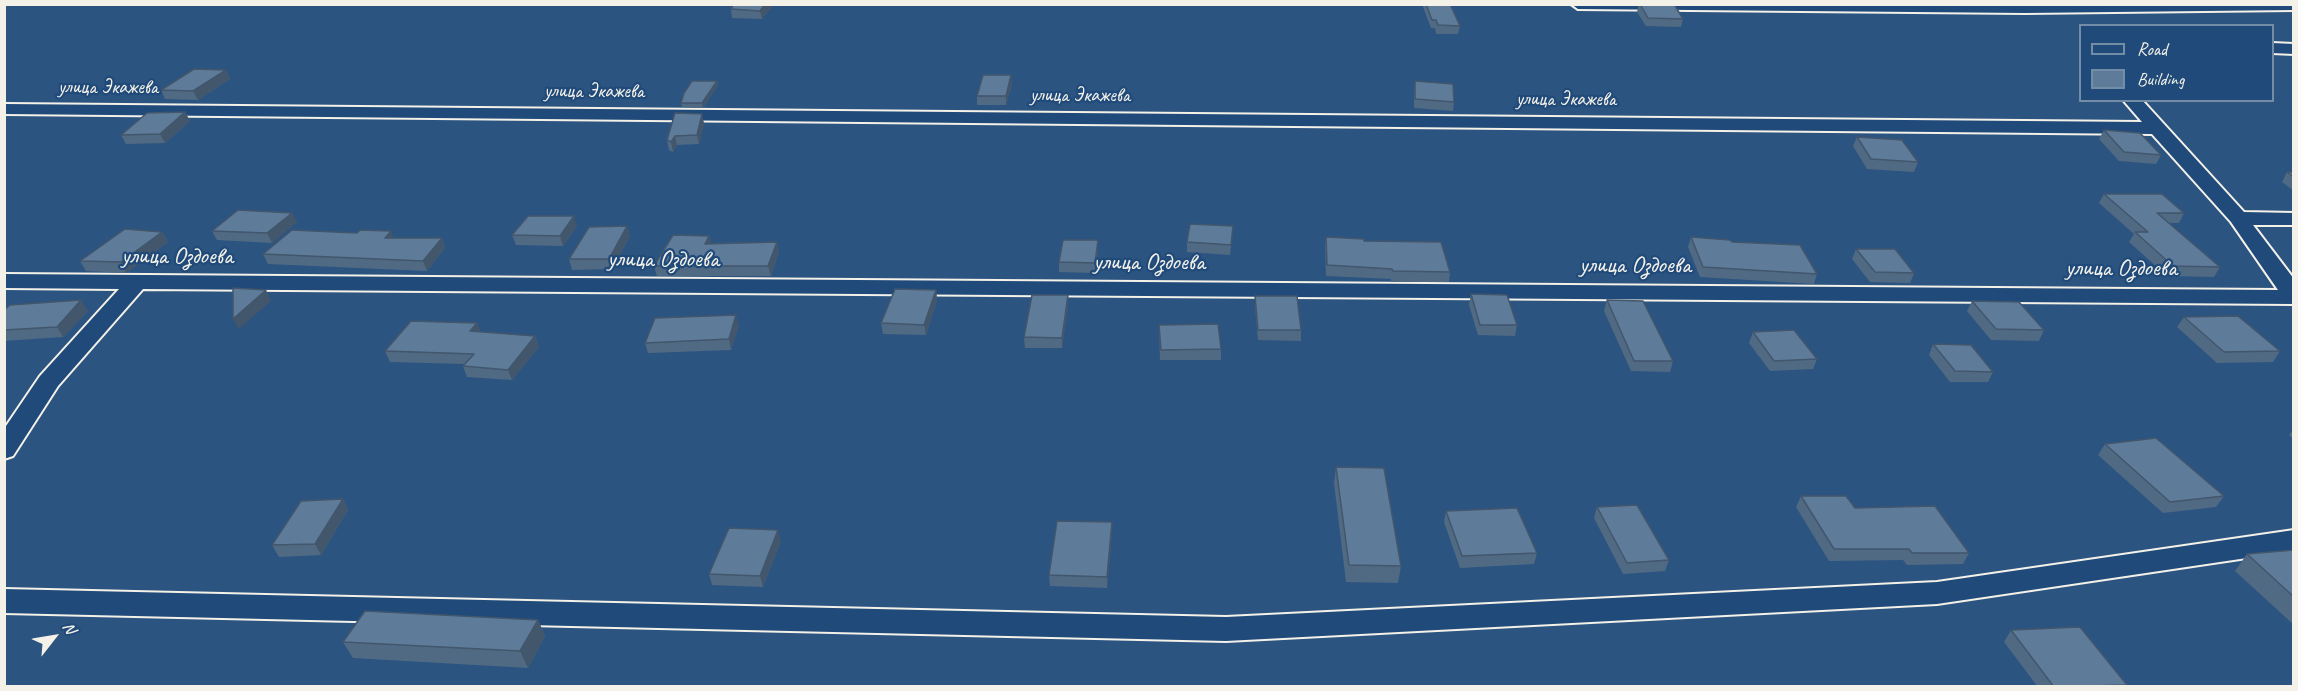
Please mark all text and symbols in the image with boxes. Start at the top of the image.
legend [2079,24,2274,102]
text: Road [2137,38,2167,60]
text: Building [2137,68,2184,90]
street label: улица Экажева [58,76,158,100]
street label: улица Экажева [544,80,644,104]
street label: улица Экажева [1030,84,1130,108]
street label: улица Экажева [1516,88,1616,112]
street label: улица Оздоева [121,243,233,271]
street label: улица Оздоева [607,246,719,274]
street label: улица Оздоева [1093,249,1205,277]
street label: улица Оздоева [1579,252,1691,280]
street label: улица Оздоева [2065,255,2177,283]
north arrow [24,607,84,667]
text: N [58,618,81,637]

